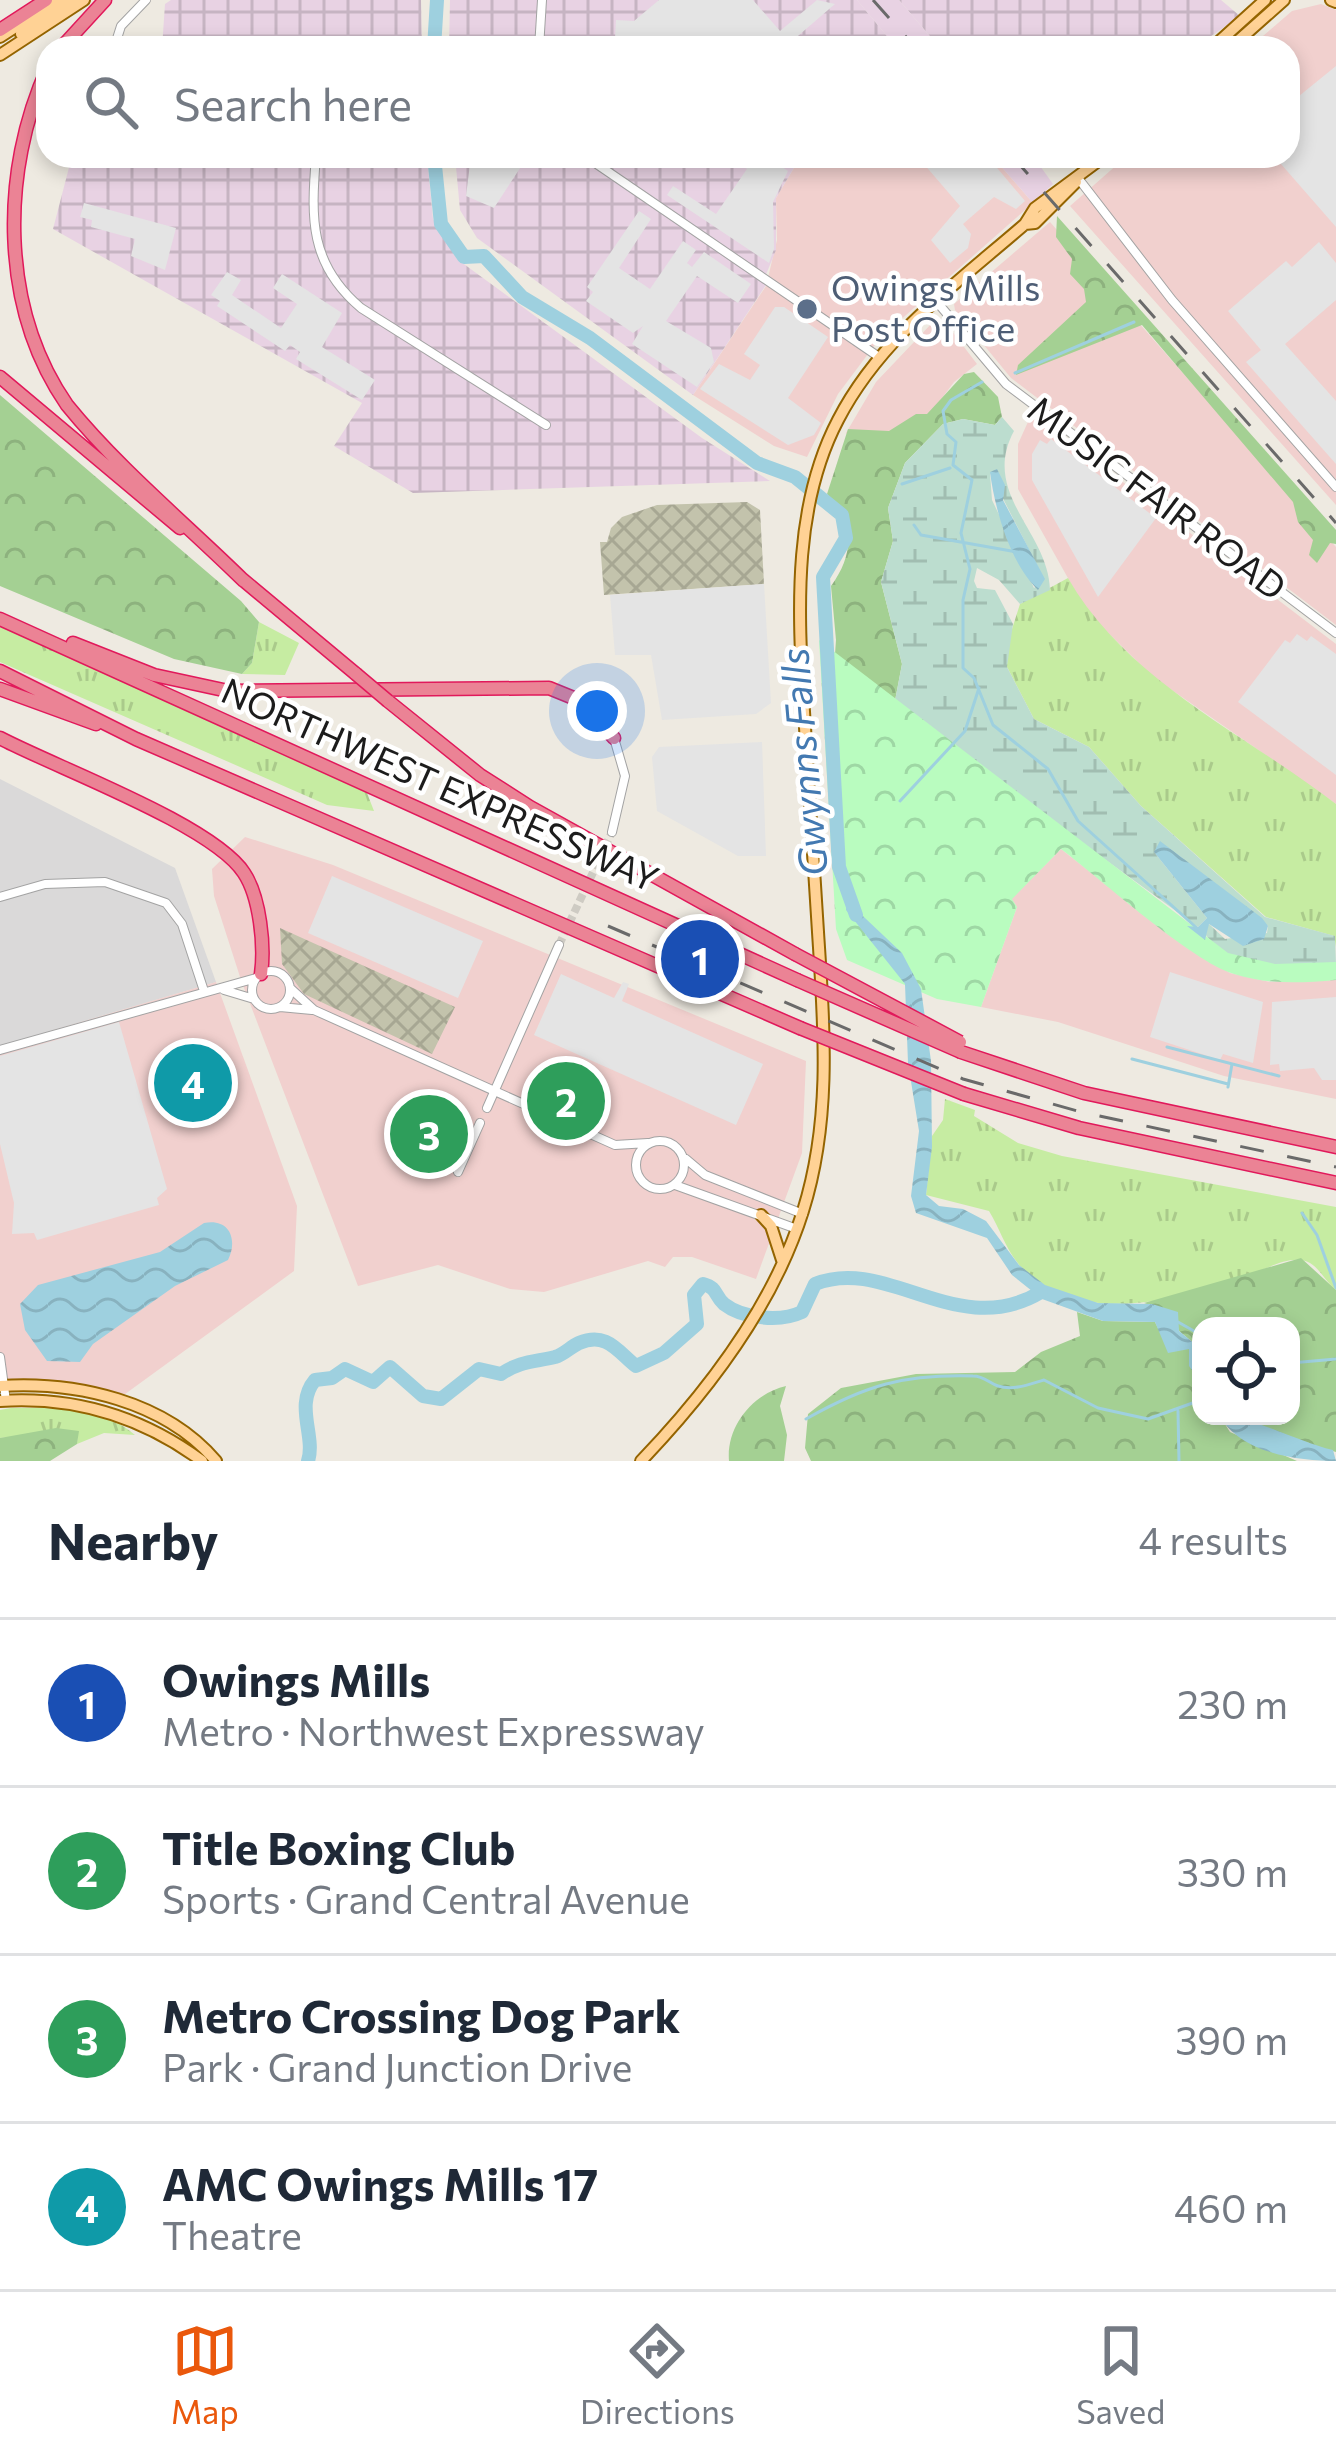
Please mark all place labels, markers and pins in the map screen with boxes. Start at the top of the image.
place label: Owings Mills Post Office [831,264,1040,349]
marker: Owings Mills Post Office [794,296,820,322]
pin: 1 [661,914,739,1004]
pin: 4 [154,1038,232,1128]
pin: 2 [527,1056,605,1146]
pin: 3 [390,1089,468,1179]

